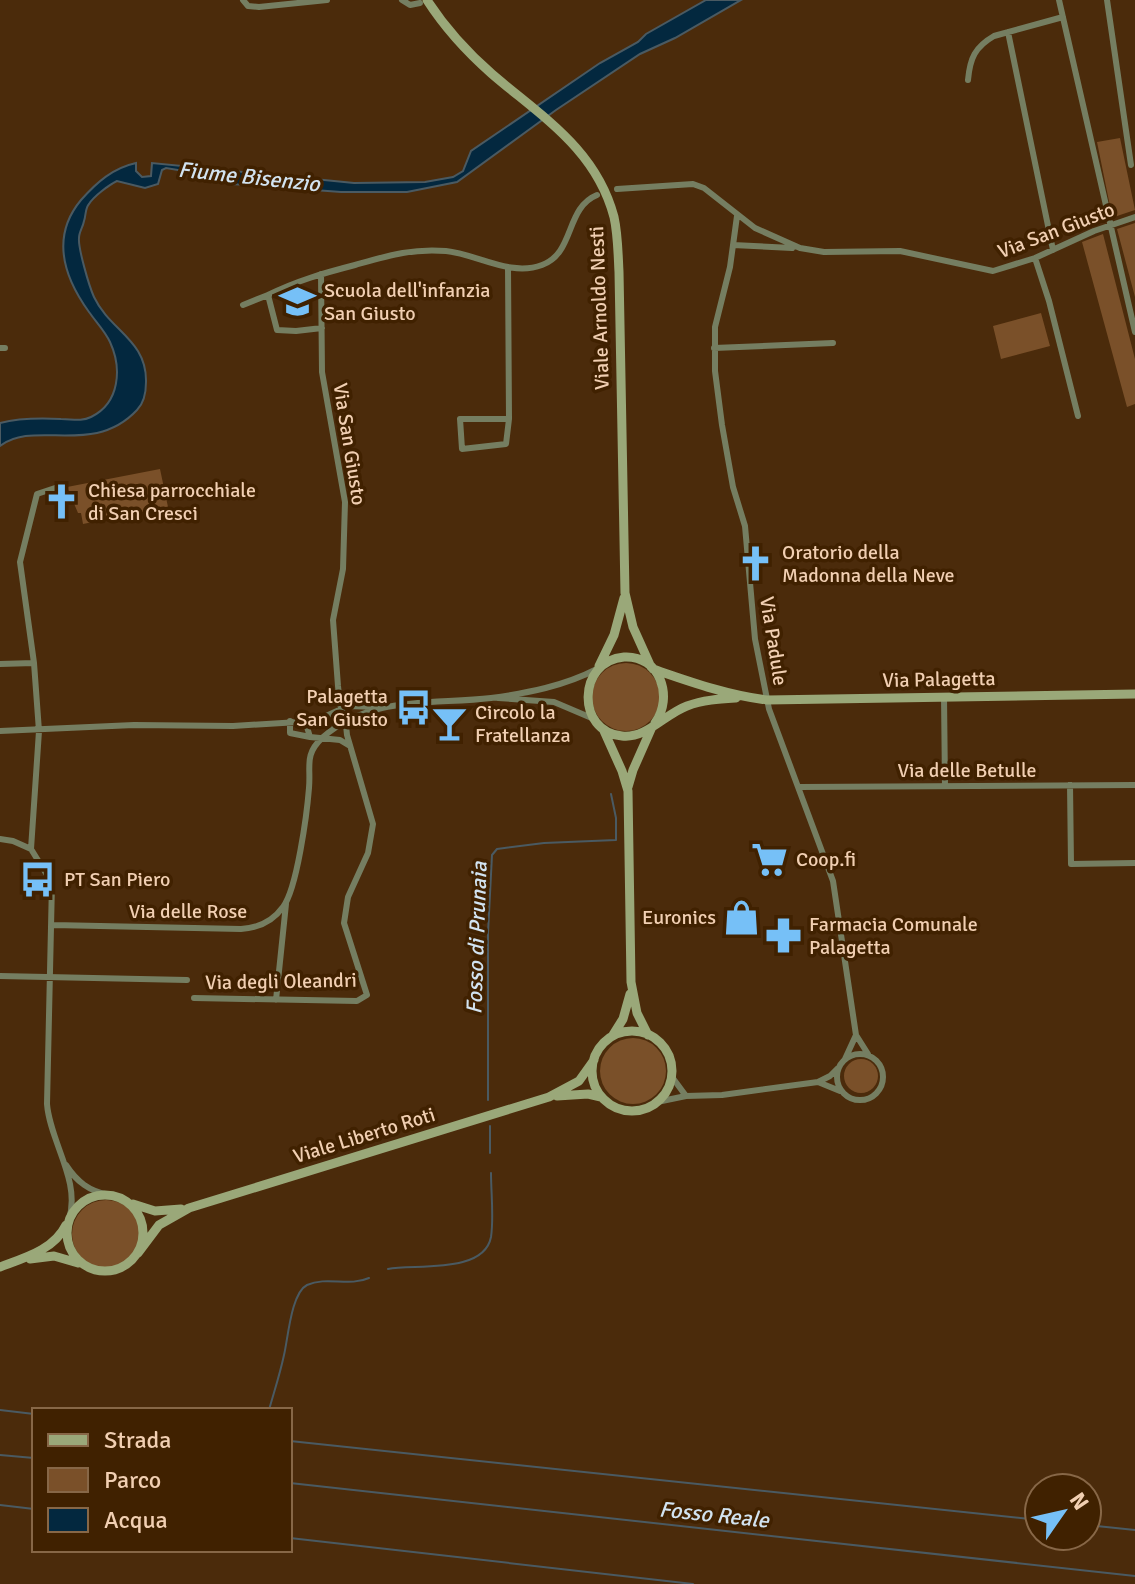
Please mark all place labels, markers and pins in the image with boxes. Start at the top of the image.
place label: Scuola dell'infanzia San Giusto [324,278,491,326]
school or university icon: Scuola dell'infanzia San Giusto [279,282,317,320]
place label: Chiesa parrocchiale di San Cresci [88,478,256,526]
church icon: Chiesa parrocchiale di San Cresci [43,483,81,521]
place label: Oratorio della Madonna della Neve [782,540,955,588]
church icon: Oratorio della Madonna della Neve [737,545,775,583]
place label: Palagetta San Giusto [296,684,388,732]
bus stop icon: Palagetta San Giusto [395,689,433,727]
place label: Circolo la Fratellanza [475,700,571,748]
bar icon: Circolo la Fratellanza [430,704,468,742]
supermarket icon: Coop.fi [751,840,789,878]
place label: Coop.fi [796,847,856,872]
bus stop icon: PT San Piero [19,860,57,898]
place label: PT San Piero [64,867,170,892]
shop icon: Euronics [723,898,761,936]
place label: Euronics [642,905,716,930]
place label: Farmacia Comunale Palagetta [809,912,978,960]
pharmacy icon: Farmacia Comunale Palagetta [764,917,802,955]

